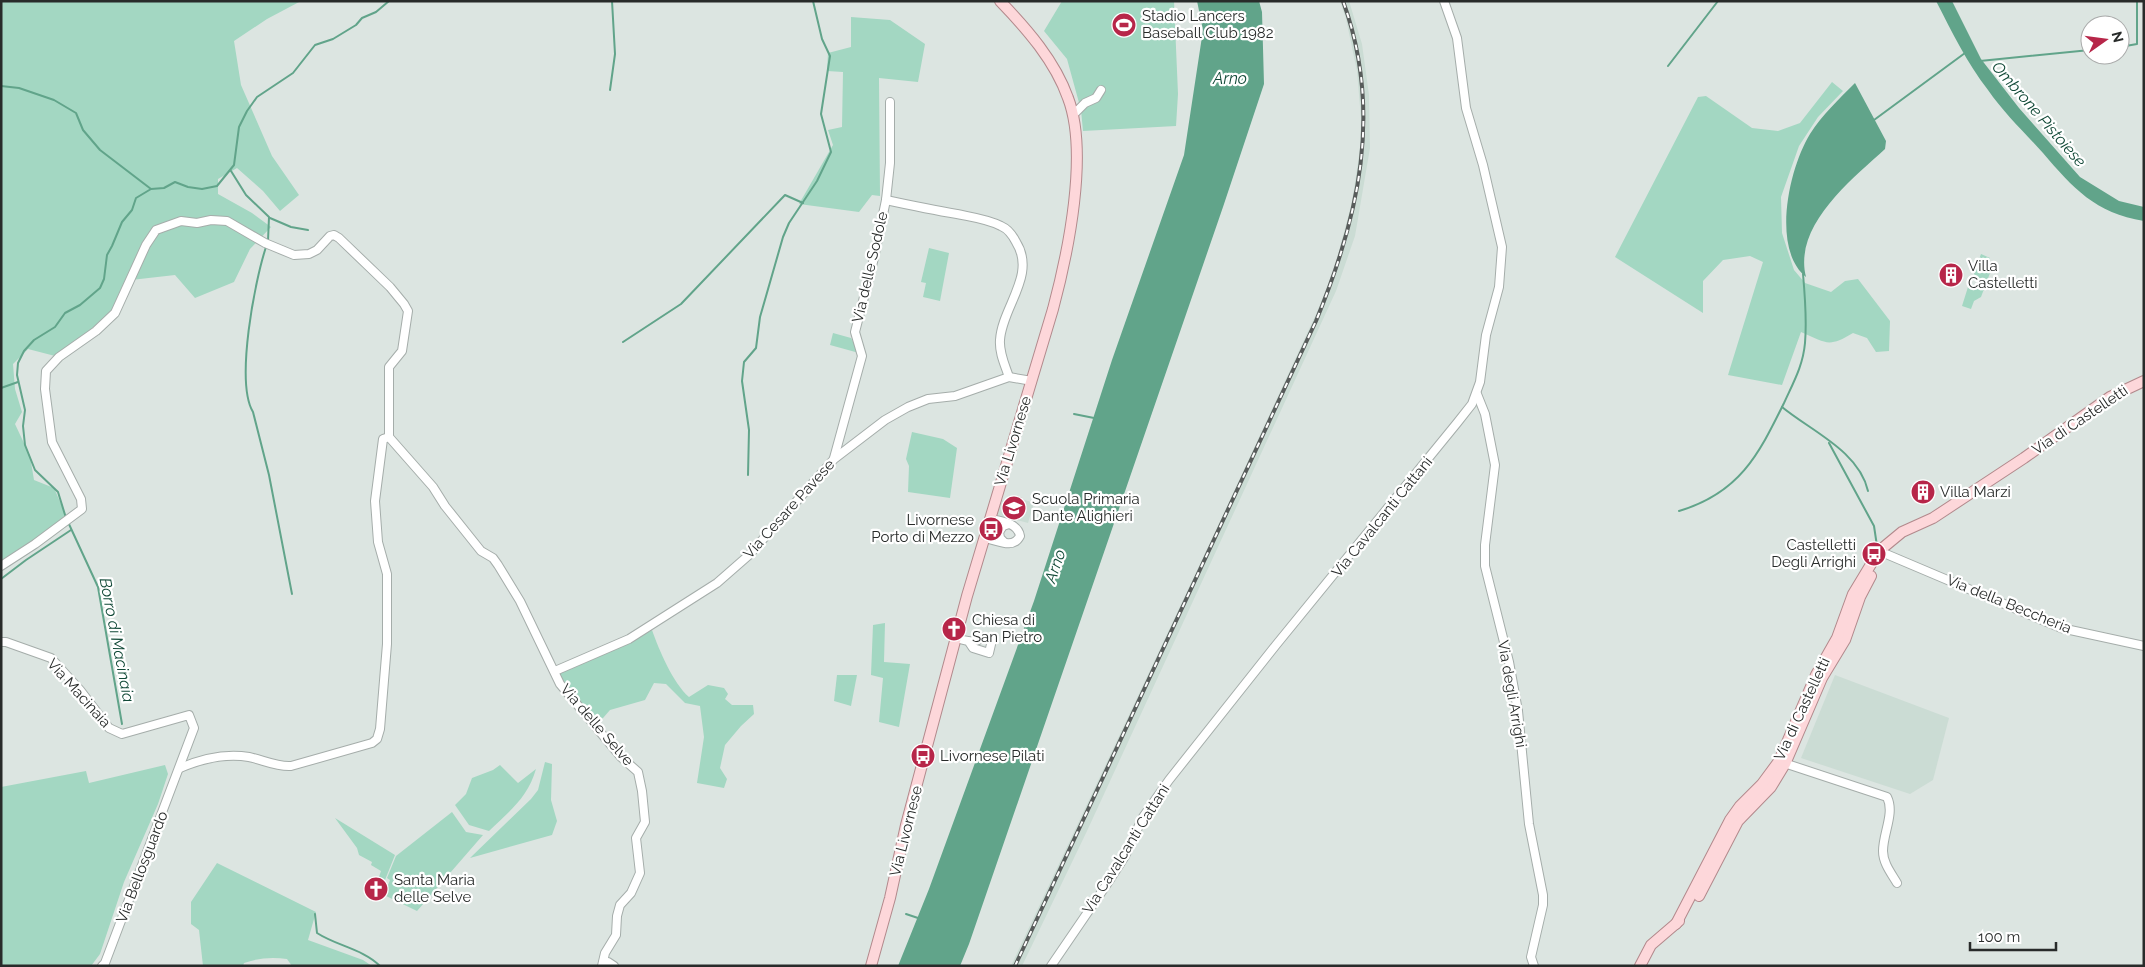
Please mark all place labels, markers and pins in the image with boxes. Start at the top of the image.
place label: Stadio Lancers Baseball Club 1982 [1142,7,1274,42]
sports icon: Stadio Lancers Baseball Club 1982 [1111,12,1137,38]
place label: Villa Castelletti [1968,257,2038,292]
building icon: Villa Castelletti [1938,262,1964,288]
building icon: Villa Marzi [1910,479,1936,505]
place label: Villa Marzi [1940,483,2011,501]
place label: Scuola Primaria Dante Alighieri [1032,490,1140,525]
school or university icon: Scuola Primaria Dante Alighieri [1001,495,1027,521]
place label: Livornese Porto di Mezzo [871,511,974,546]
bus stop icon: Livornese Porto di Mezzo [978,516,1004,542]
place label: Castelletti Degli Arrighi [1771,536,1856,571]
bus stop icon: Castelletti Degli Arrighi [1861,541,1887,567]
place label: Chiesa di San Pietro [972,611,1042,646]
church icon: Chiesa di San Pietro [941,616,967,642]
bus stop icon: Livornese Pilati [910,743,936,769]
place label: Livornese Pilati [940,747,1044,765]
place label: Santa Maria delle Selve [394,871,475,906]
church icon: Santa Maria delle Selve [363,876,389,902]

